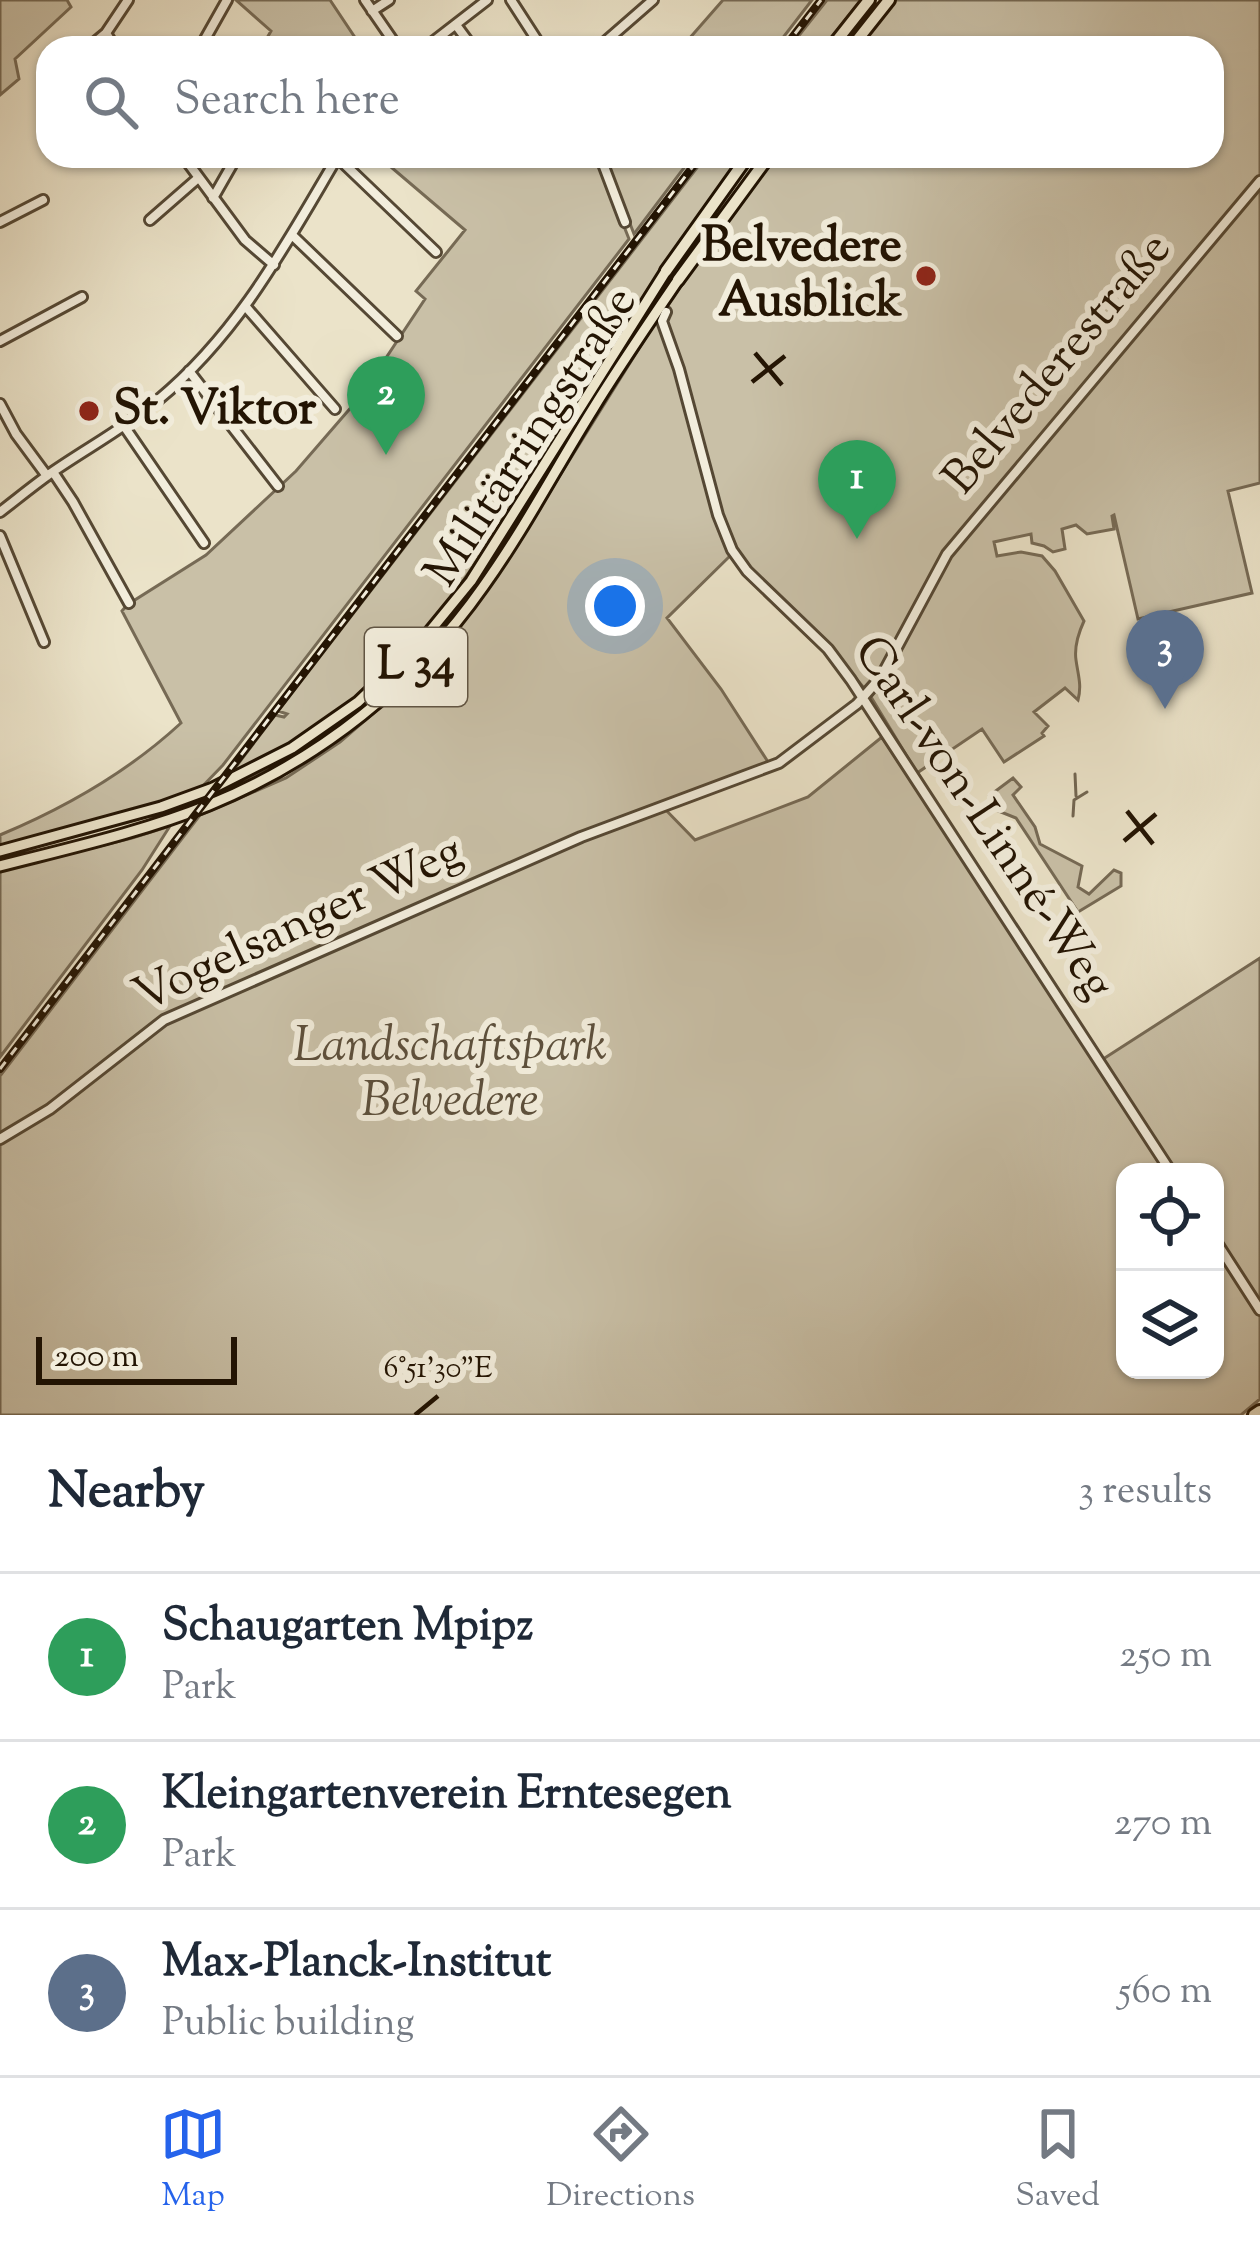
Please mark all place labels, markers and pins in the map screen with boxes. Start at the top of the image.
place label: Belvedere Ausblick [701,214,903,338]
marker: Belvedere Ausblick [913,263,939,289]
pin: 2 [347,356,425,455]
place label: St. Viktor [113,377,317,446]
marker: St. Viktor [76,398,102,424]
pin: 1 [818,440,896,539]
pin: 3 [1126,610,1204,709]

